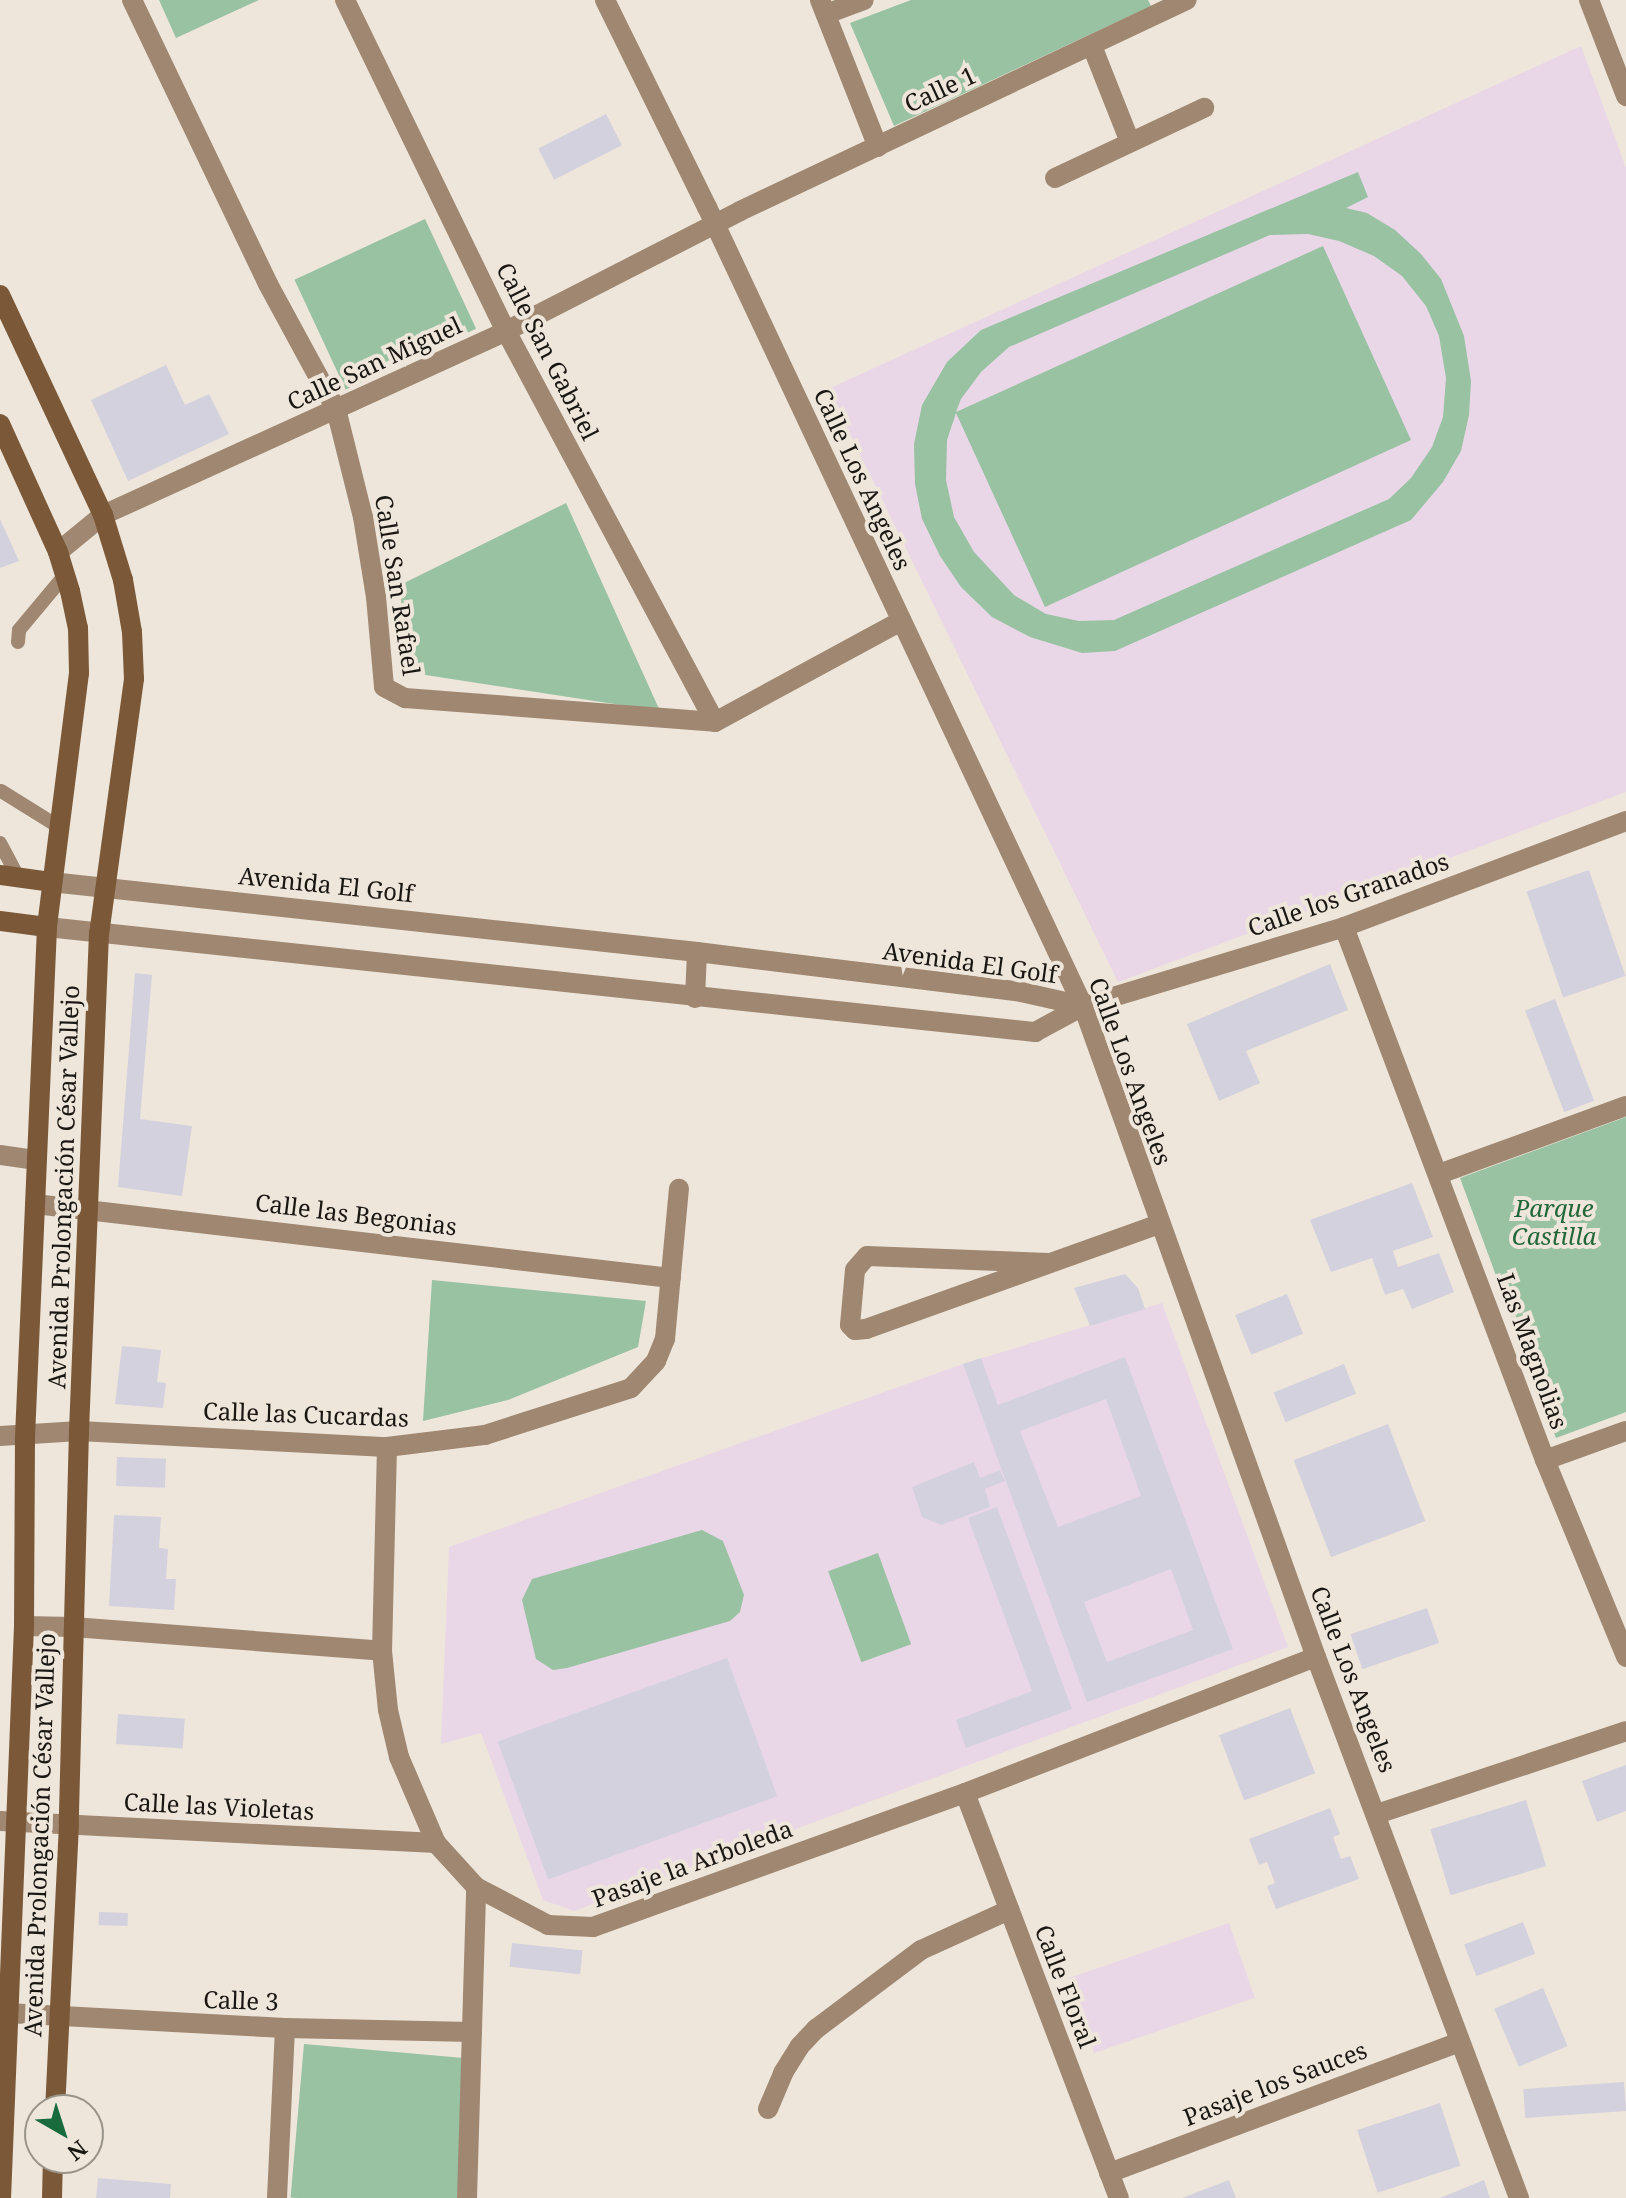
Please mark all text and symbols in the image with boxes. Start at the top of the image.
street label: Calle 1 [900,60,980,118]
street label: Calle San Gabriel [491,258,605,444]
street label: Calle San Miguel [282,310,466,416]
street label: Calle Los Angeles [808,383,918,575]
street label: Calle San Rafael [370,493,426,677]
street label: Calle los Granados [1244,846,1452,942]
street label: Avenida El Golf [237,860,415,908]
street label: Avenida El Golf [881,936,1059,988]
street label: Calle Los Angeles [1084,973,1178,1169]
street label: Avenida Prolongación César Vallejo [42,984,84,1390]
street label: Calle las Begonias [253,1187,459,1241]
park label: Parque Castilla [1512,1194,1596,1250]
street label: Las Magnolias [1492,1269,1574,1433]
street label: Calle las Cucardas [203,1396,409,1432]
street label: Calle Los Angeles [1305,1582,1403,1776]
street label: Avenida Prolongación César Vallejo [18,1632,60,2038]
street label: Calle las Violetas [123,1787,315,1825]
street label: Pasaje la Arboleda [588,1813,796,1913]
street label: Calle Floral [1029,1920,1103,2052]
street label: Calle 3 [203,1984,279,2016]
street label: Pasaje los Sauces [1179,2035,1371,2131]
north arrow [24,2094,104,2174]
text: N [62,2134,94,2168]

